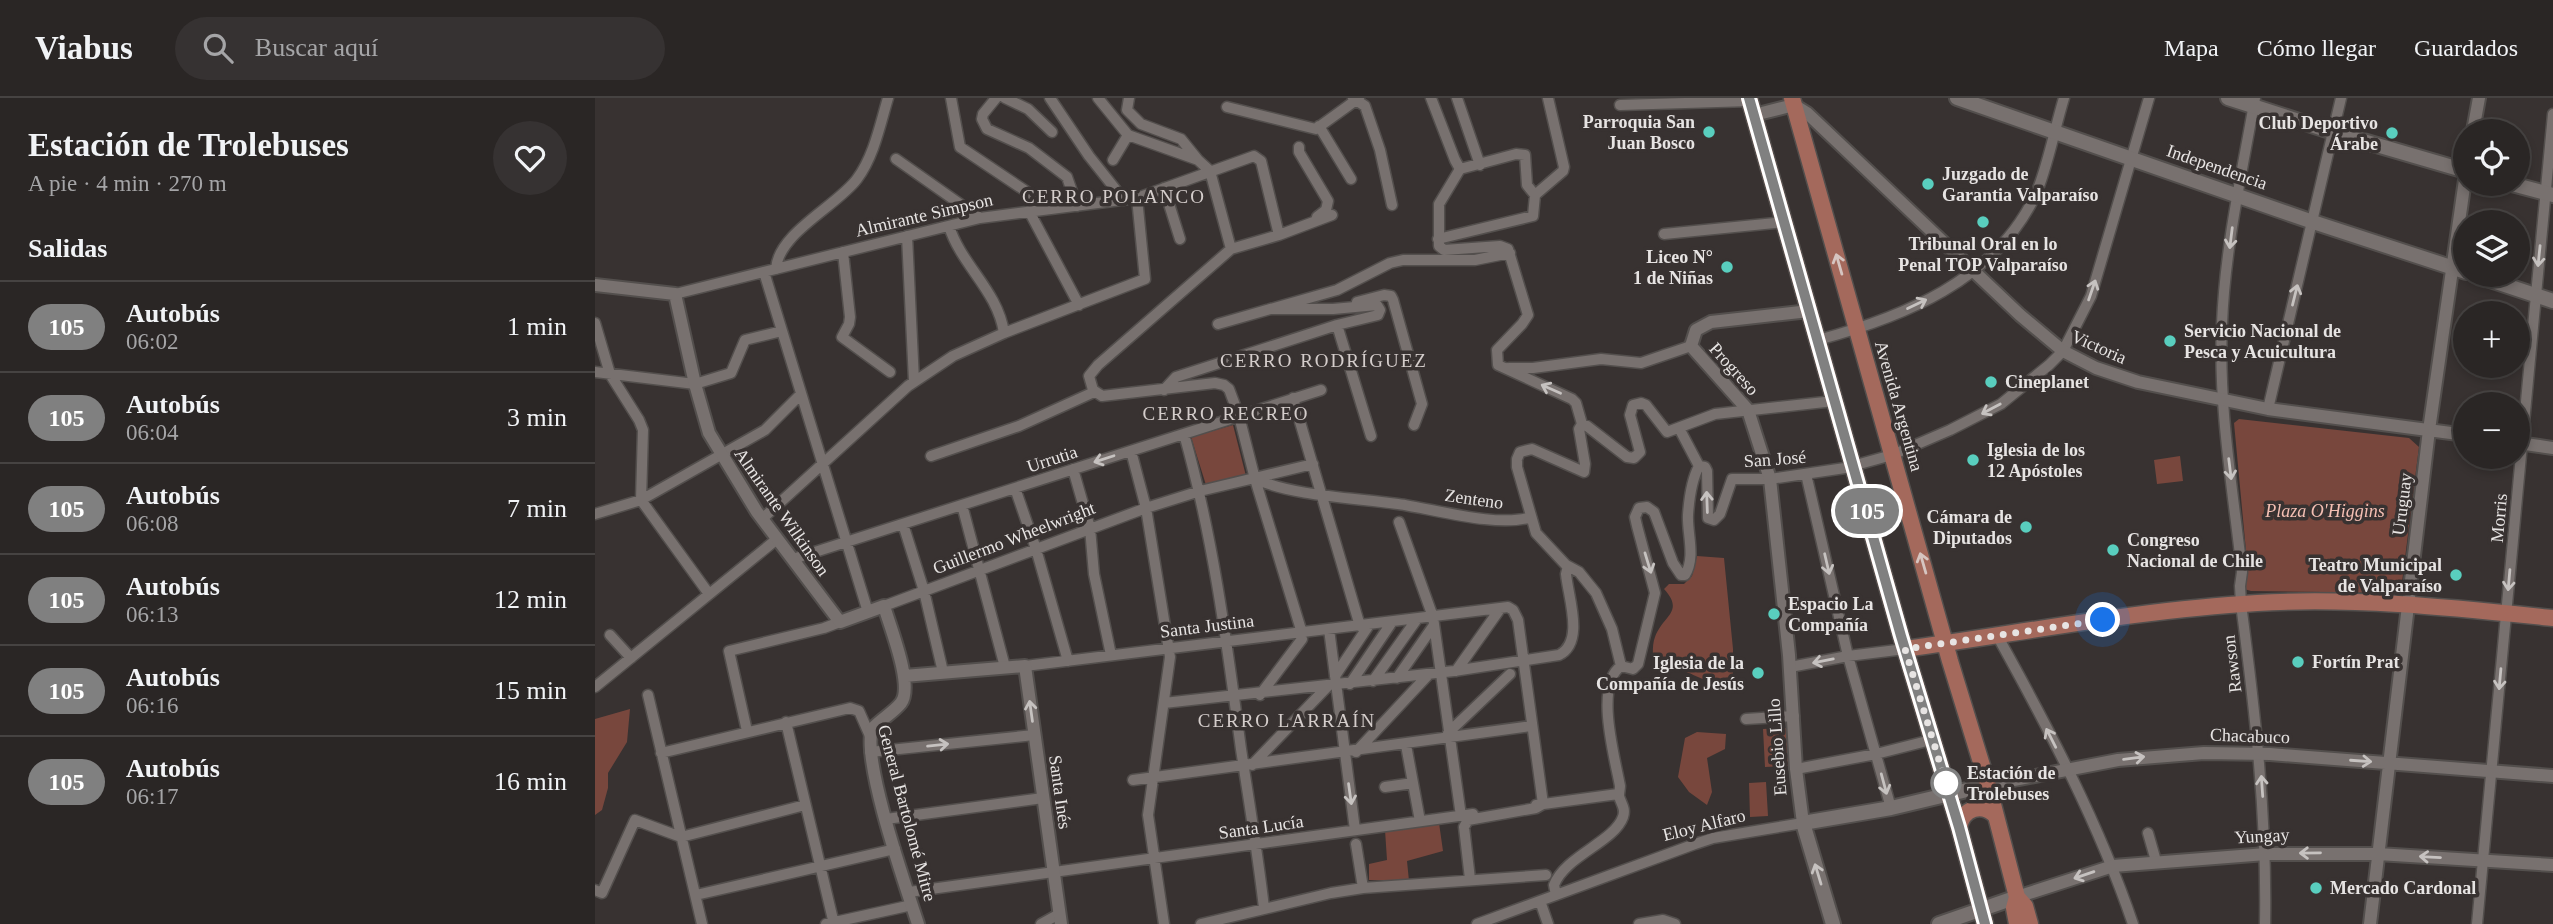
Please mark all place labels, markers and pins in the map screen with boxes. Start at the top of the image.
place label: Parroquia San Juan Bosco [1583,112,1695,153]
place label: Club Deportivo Árabe [2258,113,2378,154]
marker: Parroquia San Juan Bosco [1701,124,1717,140]
marker: Club Deportivo Árabe [2384,125,2400,141]
place label: Juzgado de Garantia Valparaíso [1942,164,2099,205]
marker: Juzgado de Garantia Valparaíso [1920,176,1936,192]
marker: Tribunal Oral en lo Penal TOP Valparaíso [1975,214,1991,230]
place label: Tribunal Oral en lo Penal TOP Valparaíso [1898,234,2068,275]
place label: Liceo N° 1 de Niñas [1633,247,1713,288]
marker: Liceo N° 1 de Niñas [1719,259,1735,275]
place label: Servicio Nacional de Pesca y Acuicultura [2184,321,2341,362]
marker: Servicio Nacional de Pesca y Acuicultura [2162,333,2178,349]
place label: Cineplanet [2005,372,2089,392]
marker: Cineplanet [1983,374,1999,390]
place label: Iglesia de los 12 Apóstoles [1987,440,2085,481]
marker: Iglesia de los 12 Apóstoles [1965,452,1981,468]
place label: Cámara de Diputados [1927,507,2012,548]
marker: Cámara de Diputados [2018,519,2034,535]
place label: Congreso Nacional de Chile [2127,530,2263,571]
marker: Congreso Nacional de Chile [2105,542,2121,558]
place label: Teatro Municipal de Valparaíso [2308,555,2442,596]
marker: Teatro Municipal de Valparaíso [2448,567,2464,583]
place label: Espacio La Compañía [1788,594,1874,635]
marker: Espacio La Compañía [1766,606,1782,622]
place label: Fortín Prat [2312,652,2399,672]
place label: Iglesia de la Compañía de Jesús [1596,653,1744,694]
marker: Fortín Prat [2290,654,2306,670]
marker: Iglesia de la Compañía de Jesús [1750,665,1766,681]
place label: Estación de Trolebuses [1967,763,2056,804]
marker: Estación de Trolebuses [1931,768,1961,798]
place label: Mercado Cardonal [2330,878,2476,898]
marker: Mercado Cardonal [2308,880,2324,896]

